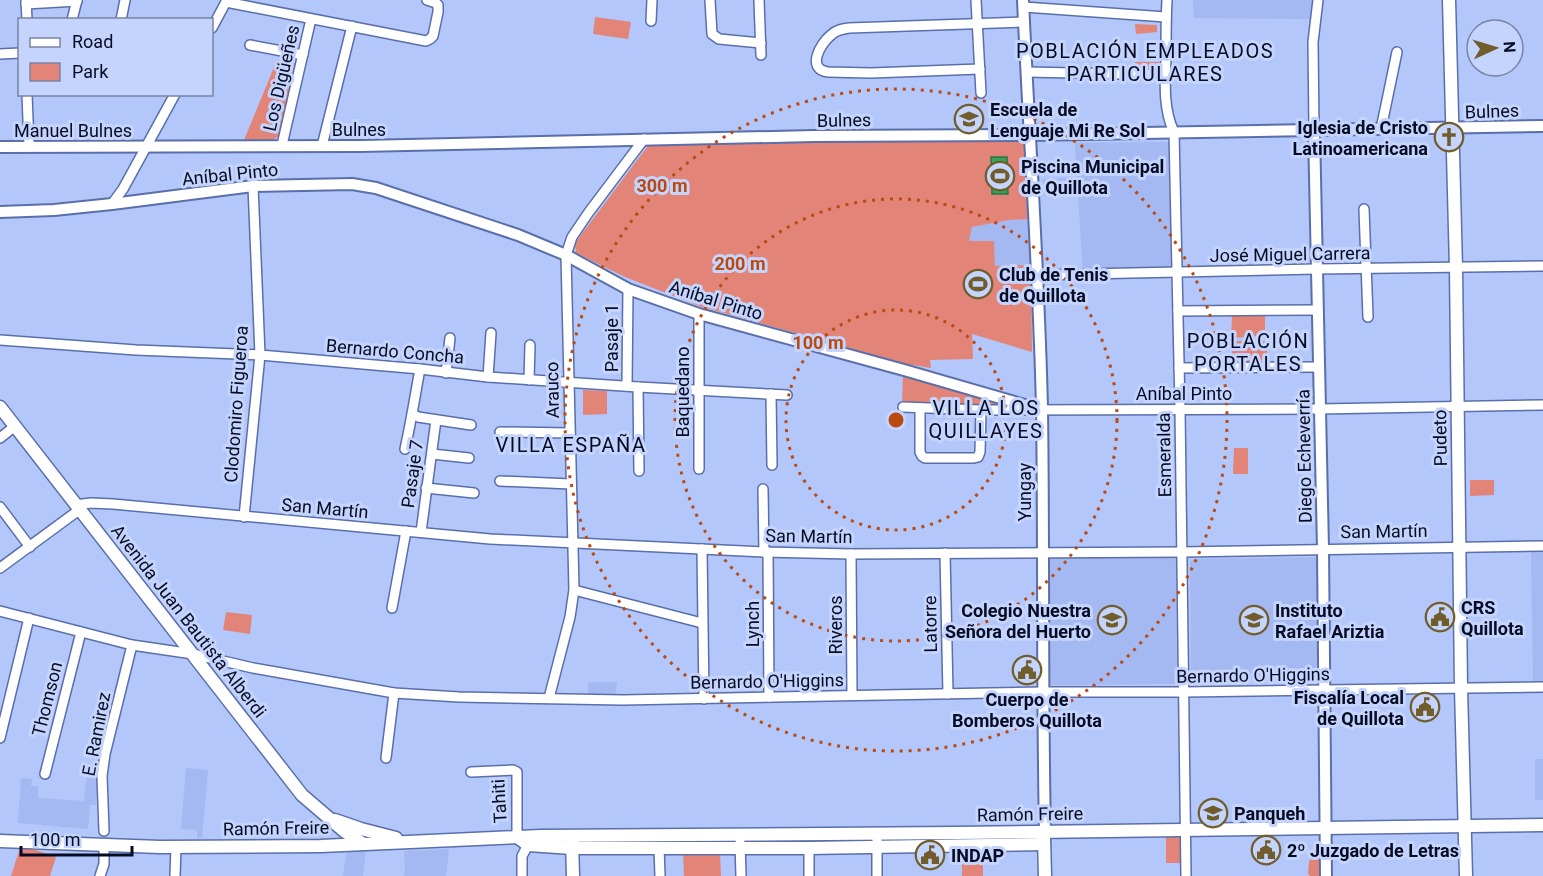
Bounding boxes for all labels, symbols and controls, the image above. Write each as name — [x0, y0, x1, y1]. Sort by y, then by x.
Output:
legend — [18, 18, 213, 96]
north arrow — [1465, 18, 1525, 78]
street label: Los Digüeñes — [259, 23, 303, 133]
text: Road — [72, 31, 113, 52]
district label: POBLACIÓN EMPLEADOS PARTICULARES — [1016, 39, 1274, 86]
text: N — [1500, 41, 1519, 53]
text: Park — [72, 61, 109, 82]
place label: Escuela de Lenguaje Mi Re Sol — [990, 99, 1145, 141]
street label: Bulnes — [1465, 100, 1519, 122]
school or university icon: Escuela de Lenguaje Mi Re Sol — [953, 103, 985, 135]
street label: Bulnes — [817, 109, 871, 131]
place label: Iglesia de Cristo Latinoamericana — [1292, 117, 1428, 159]
street label: Bulnes — [332, 119, 386, 140]
street label: Manuel Bulnes — [14, 120, 132, 141]
church icon: Iglesia de Cristo Latinoamericana — [1433, 121, 1465, 153]
place label: Piscina Municipal de Quillota — [1021, 156, 1164, 198]
street label: Aníbal Pinto — [181, 159, 279, 189]
sports icon: Piscina Municipal de Quillota — [984, 160, 1016, 192]
text: 300 m — [636, 175, 688, 196]
street label: José Miguel Carrera — [1210, 242, 1370, 266]
text: 200 m — [714, 253, 766, 274]
place label: Club de Tenis de Quillota — [999, 264, 1108, 306]
sports icon: Club de Tenis de Quillota — [962, 268, 994, 300]
street label: Aníbal Pinto — [667, 276, 765, 324]
street label: Pasaje 1 — [601, 304, 622, 372]
street label: Clodomiro Figueroa — [220, 325, 252, 483]
district label: POBLACIÓN PORTALES — [1187, 329, 1309, 376]
text: 100 m — [792, 332, 844, 353]
street label: Bernardo Concha — [325, 335, 465, 367]
street label: Baquedano — [672, 347, 693, 437]
street label: Arauco — [541, 361, 563, 419]
street label: Aníbal Pinto — [1136, 383, 1232, 404]
street label: Diego Echeverría — [1292, 389, 1316, 523]
district label: VILLA LOS QUILLAYES — [929, 396, 1043, 443]
street label: Pudeto — [1429, 409, 1451, 467]
centre of rings — [886, 410, 906, 430]
street label: Esmeralda — [1153, 412, 1175, 498]
district label: VILLA ESPAÑA — [496, 433, 646, 457]
street label: Pasaje 7 — [397, 439, 427, 509]
street label: Yungay — [1014, 462, 1035, 521]
street label: San Martín — [281, 494, 369, 522]
street label: Avenida Juan Bautista Alberdi — [107, 520, 271, 722]
street label: San Martín — [1340, 520, 1428, 542]
street label: San Martín — [765, 525, 853, 547]
street label: Riveros — [825, 595, 846, 655]
street label: Latorre — [919, 595, 941, 653]
place label: CRS Quillota — [1461, 597, 1524, 639]
place label: Colegio Nuestra Señora del Huerto — [945, 600, 1091, 642]
place label: Instituto Rafael Ariztia — [1275, 600, 1385, 642]
street label: Lynch — [742, 601, 763, 647]
public building icon: CRS Quillota — [1424, 601, 1456, 633]
school or university icon: Colegio Nuestra Señora del Huerto — [1096, 604, 1128, 636]
school or university icon: Instituto Rafael Ariztia — [1238, 604, 1270, 636]
public building icon: Cuerpo de Bomberos Quillota — [1011, 654, 1043, 686]
street label: Thomson — [28, 659, 66, 739]
street label: Bernardo O'Higgins — [1176, 663, 1330, 687]
street label: Bernardo O'Higgins — [690, 669, 844, 693]
place label: Fiscalía Local de Quillota — [1294, 687, 1404, 729]
place label: Cuerpo de Bomberos Quillota — [952, 689, 1102, 731]
street label: E. Ramirez — [78, 690, 114, 778]
public building icon: Fiscalía Local de Quillota — [1409, 691, 1441, 723]
street label: Tahiti — [487, 778, 511, 824]
school or university icon: Panqueh — [1197, 797, 1229, 829]
street label: Ramón Freire — [977, 803, 1083, 825]
place label: Panqueh — [1234, 803, 1305, 824]
street label: Ramón Freire — [223, 817, 329, 839]
scale bar — [21, 819, 132, 857]
text: 100 m — [30, 829, 81, 850]
public building icon: 2º Juzgado de Letras — [1250, 834, 1282, 866]
public building icon: INDAP — [914, 839, 946, 871]
place label: 2º Juzgado de Letras — [1287, 840, 1459, 861]
place label: INDAP — [951, 845, 1004, 866]

